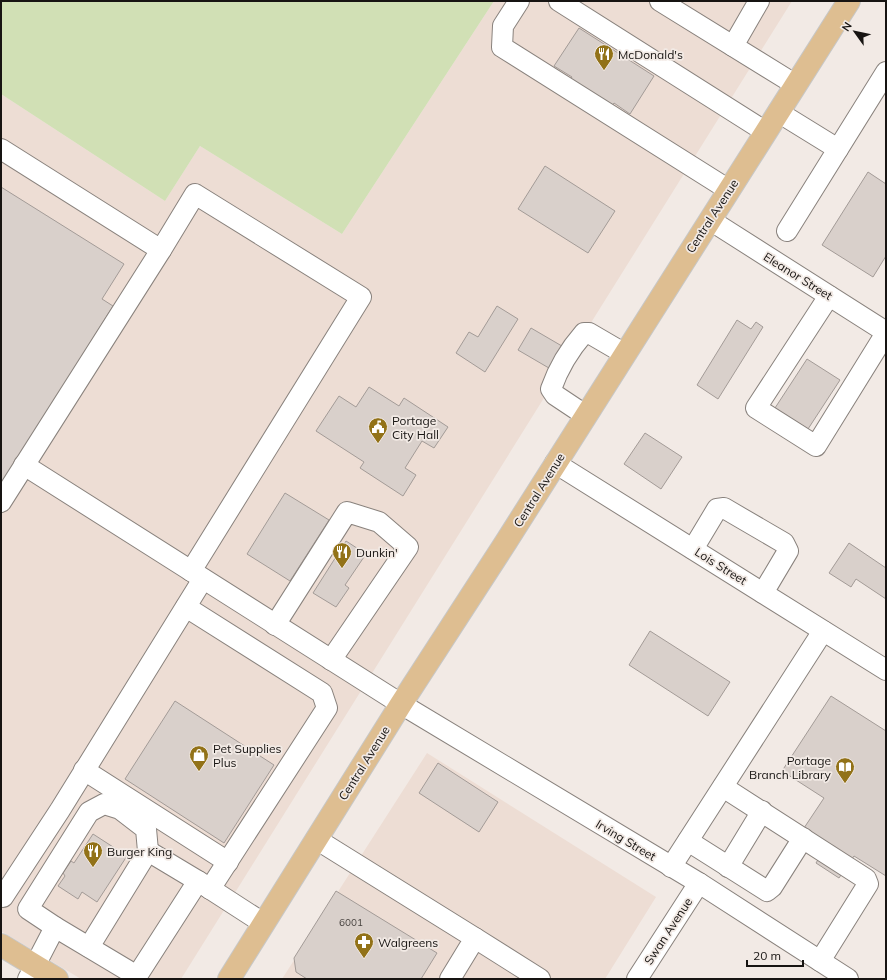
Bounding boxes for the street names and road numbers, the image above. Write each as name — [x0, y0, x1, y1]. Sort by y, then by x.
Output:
street label: Central Avenue — [683, 176, 741, 256]
street label: Eleanor Street — [761, 249, 835, 303]
street label: Central Avenue — [510, 450, 568, 530]
street label: Lois Street — [692, 544, 750, 588]
street label: Central Avenue — [335, 723, 393, 803]
street label: Irving Street — [593, 816, 659, 864]
street label: Swan Avenue — [641, 895, 695, 967]

